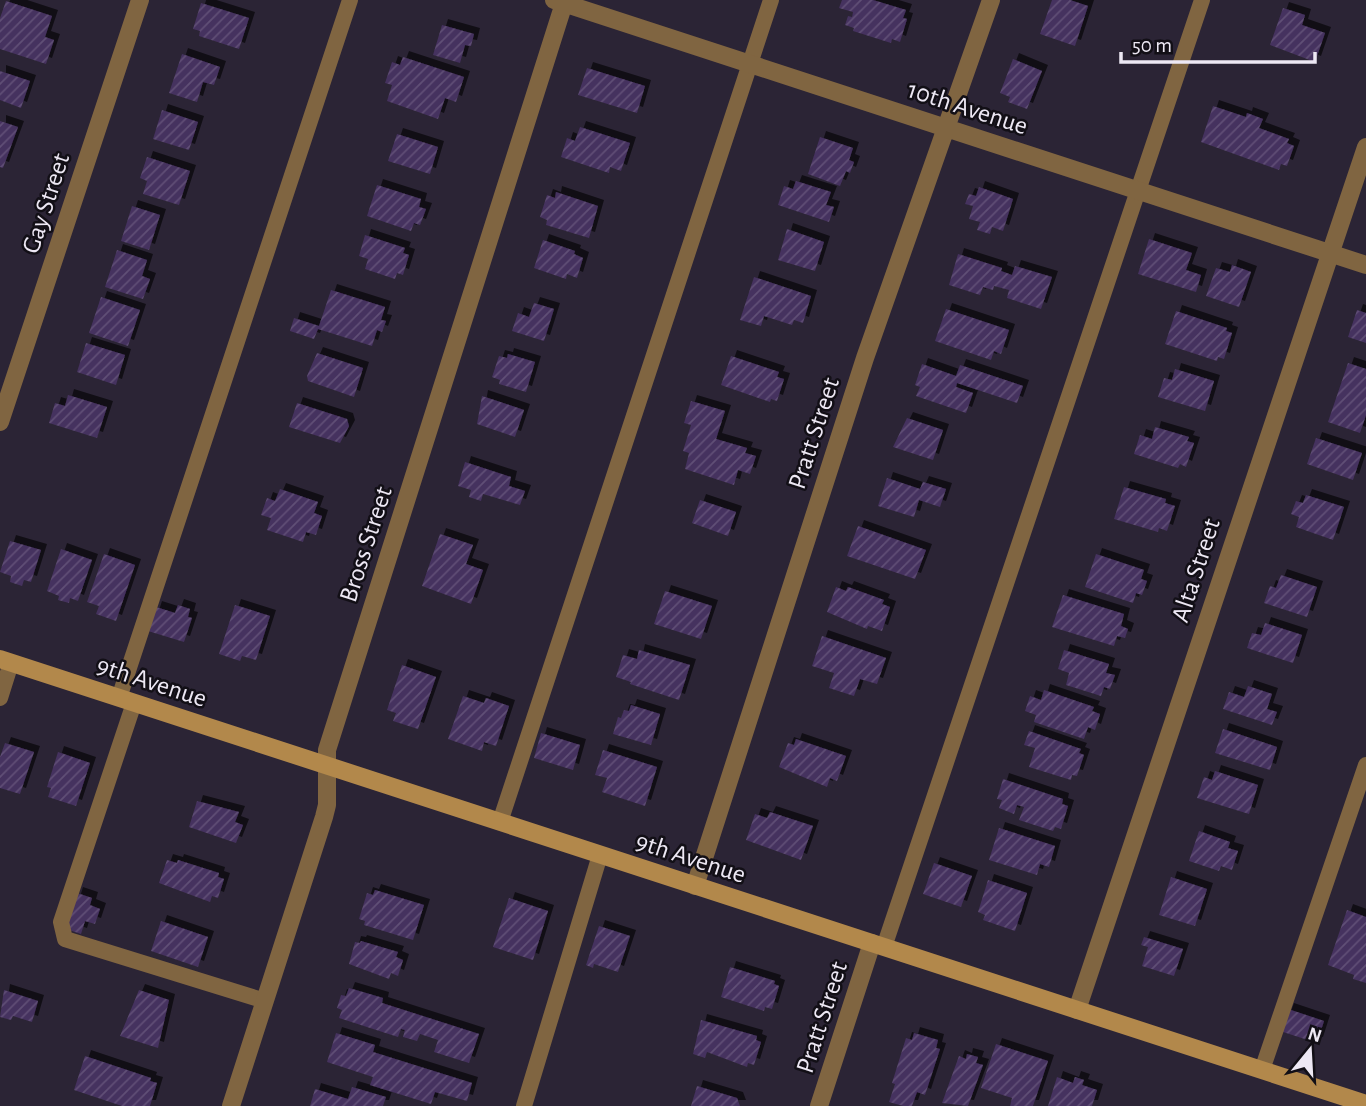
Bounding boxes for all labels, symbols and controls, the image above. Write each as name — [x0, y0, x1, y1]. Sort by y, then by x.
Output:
scale bar — [1121, 21, 1315, 65]
text: 50 m — [1132, 35, 1172, 56]
street label: 10th Avenue — [904, 76, 1031, 140]
street label: Gay Street — [18, 150, 74, 257]
street label: Pratt Street — [784, 374, 844, 492]
street label: Bross Street — [335, 483, 397, 605]
street label: Alta Street — [1167, 515, 1225, 625]
street label: 9th Avenue — [93, 652, 210, 712]
street label: 9th Avenue — [632, 828, 749, 888]
street label: Pratt Street — [792, 958, 852, 1076]
north arrow — [1275, 1015, 1345, 1085]
text: N — [1306, 1024, 1324, 1046]

